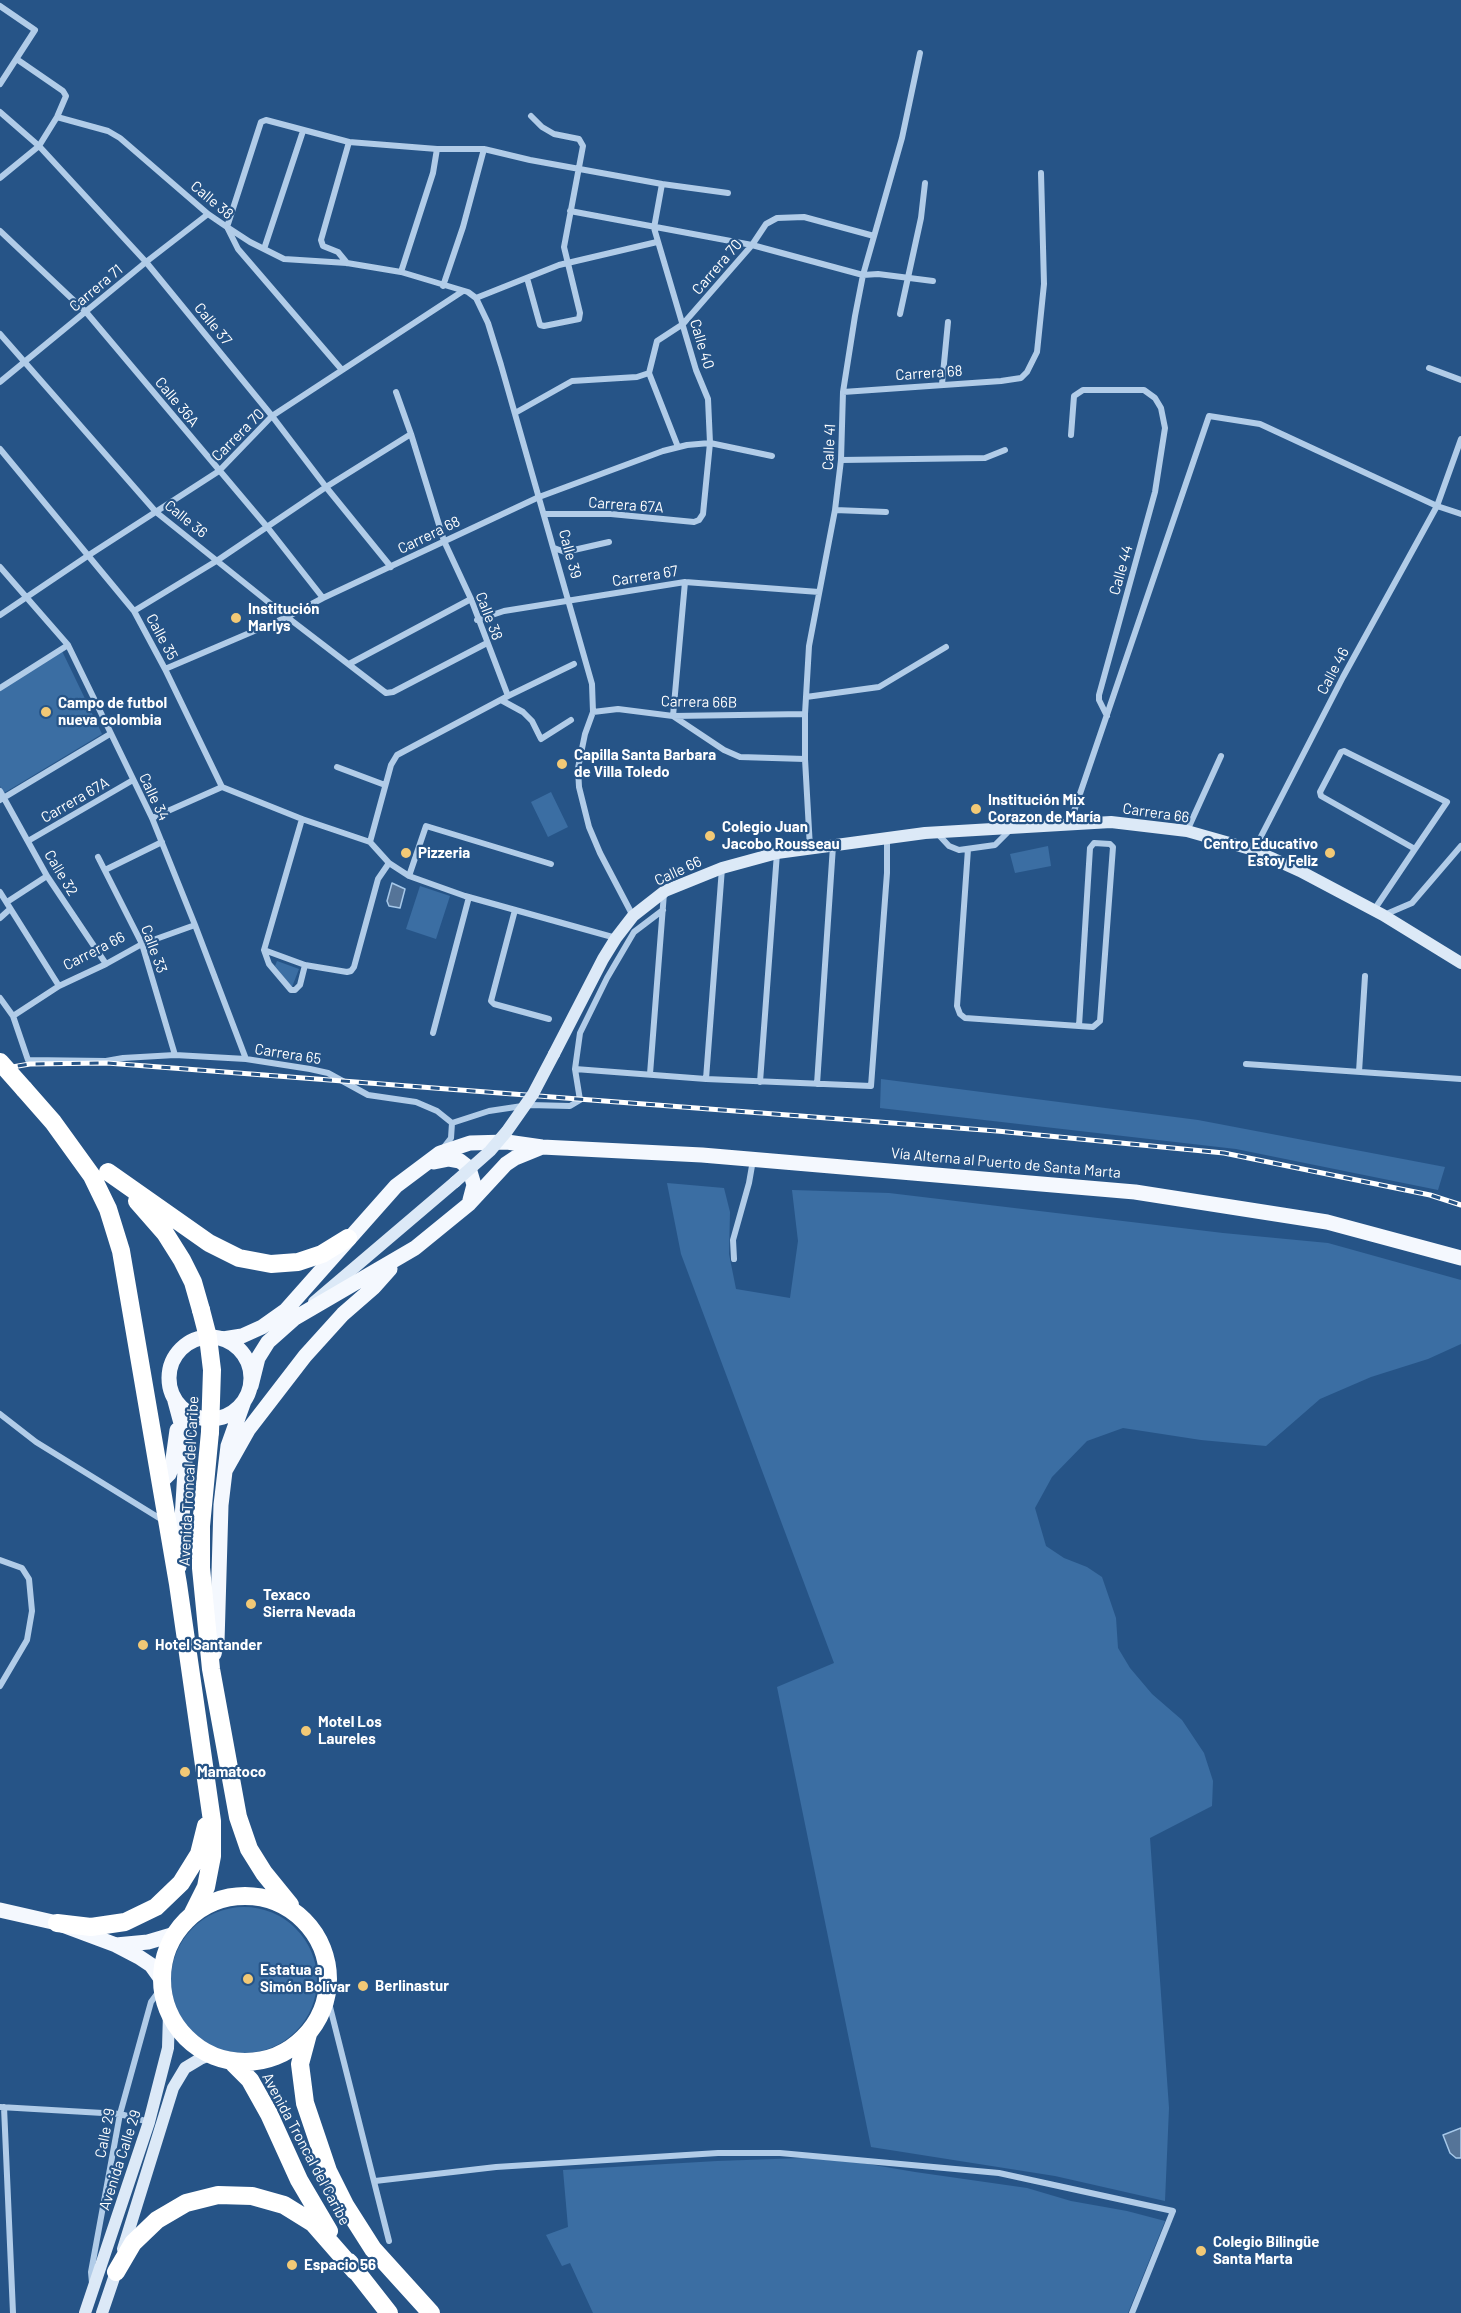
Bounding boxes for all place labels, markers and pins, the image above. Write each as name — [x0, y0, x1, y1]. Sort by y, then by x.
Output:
place label: Institución Marlys — [248, 600, 319, 635]
marker: Institución Marlys — [229, 611, 243, 625]
place label: Campo de futbol nueva colombia — [58, 694, 167, 729]
marker: Campo de futbol nueva colombia — [39, 705, 53, 719]
place label: Capilla Santa Barbara de Villa Toledo — [574, 746, 716, 781]
marker: Capilla Santa Barbara de Villa Toledo — [555, 757, 569, 771]
place label: Institución Mix Corazon de María — [988, 791, 1101, 826]
marker: Institución Mix Corazon de María — [969, 802, 983, 816]
place label: Colegio Juan Jacobo Rousseau — [722, 818, 840, 853]
marker: Colegio Juan Jacobo Rousseau — [703, 829, 717, 843]
place label: Centro Educativo Estoy Feliz — [1203, 835, 1318, 870]
place label: Pizzeria — [418, 844, 470, 862]
marker: Pizzeria — [399, 846, 413, 860]
marker: Centro Educativo Estoy Feliz — [1323, 846, 1337, 860]
place label: Texaco Sierra Nevada — [263, 1586, 356, 1621]
marker: Texaco Sierra Nevada — [244, 1597, 258, 1611]
place label: Hotel Santander — [155, 1636, 262, 1654]
marker: Hotel Santander — [136, 1638, 150, 1652]
place label: Motel Los Laureles — [318, 1713, 382, 1748]
marker: Motel Los Laureles — [299, 1724, 313, 1738]
place label: Mamatoco — [197, 1763, 266, 1781]
marker: Mamatoco — [178, 1765, 192, 1779]
place label: Estatua a Simón Bolívar — [260, 1961, 351, 1996]
marker: Estatua a Simón Bolívar — [241, 1972, 255, 1986]
place label: Berlinastur — [375, 1977, 449, 1995]
marker: Berlinastur — [356, 1979, 370, 1993]
place label: Colegio Bilingüe Santa Marta — [1213, 2233, 1319, 2268]
marker: Colegio Bilingüe Santa Marta — [1194, 2244, 1208, 2258]
place label: Espacio 56 — [304, 2256, 376, 2274]
marker: Espacio 56 — [285, 2258, 299, 2272]

